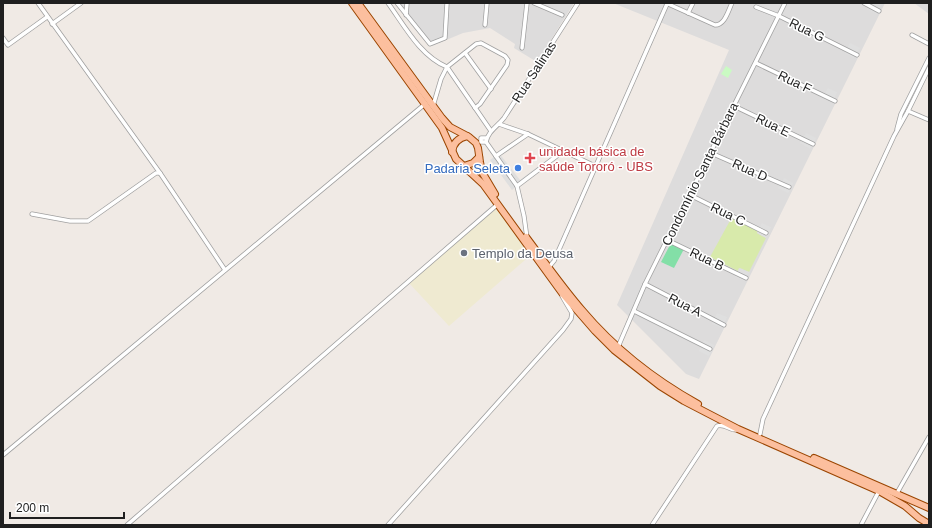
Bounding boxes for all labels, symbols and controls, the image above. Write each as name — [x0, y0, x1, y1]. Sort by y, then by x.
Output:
street label: Rua G — [787, 15, 827, 45]
street label: Rua Salinas — [509, 38, 560, 105]
street label: Rua F — [776, 67, 814, 97]
street label: Condomínio Santa Bárbara — [659, 99, 742, 248]
street label: Rua E — [753, 110, 793, 140]
place label: unidade básica de saúde Tororó - UBS — [539, 144, 653, 174]
marker: unidade básica de saúde Tororó - UBS — [524, 152, 536, 164]
street label: Rua D — [730, 156, 770, 184]
place label: Padaria Seleta — [425, 161, 511, 176]
marker: Padaria Seleta — [513, 163, 523, 173]
street label: Rua C — [708, 199, 748, 229]
street label: Rua B — [687, 244, 727, 274]
place label: Templo da Deusa — [472, 246, 574, 261]
marker: Templo da Deusa — [459, 248, 469, 258]
street label: Rua A — [666, 290, 704, 320]
scale bar — [10, 494, 124, 520]
text: 200 m — [16, 501, 49, 515]

